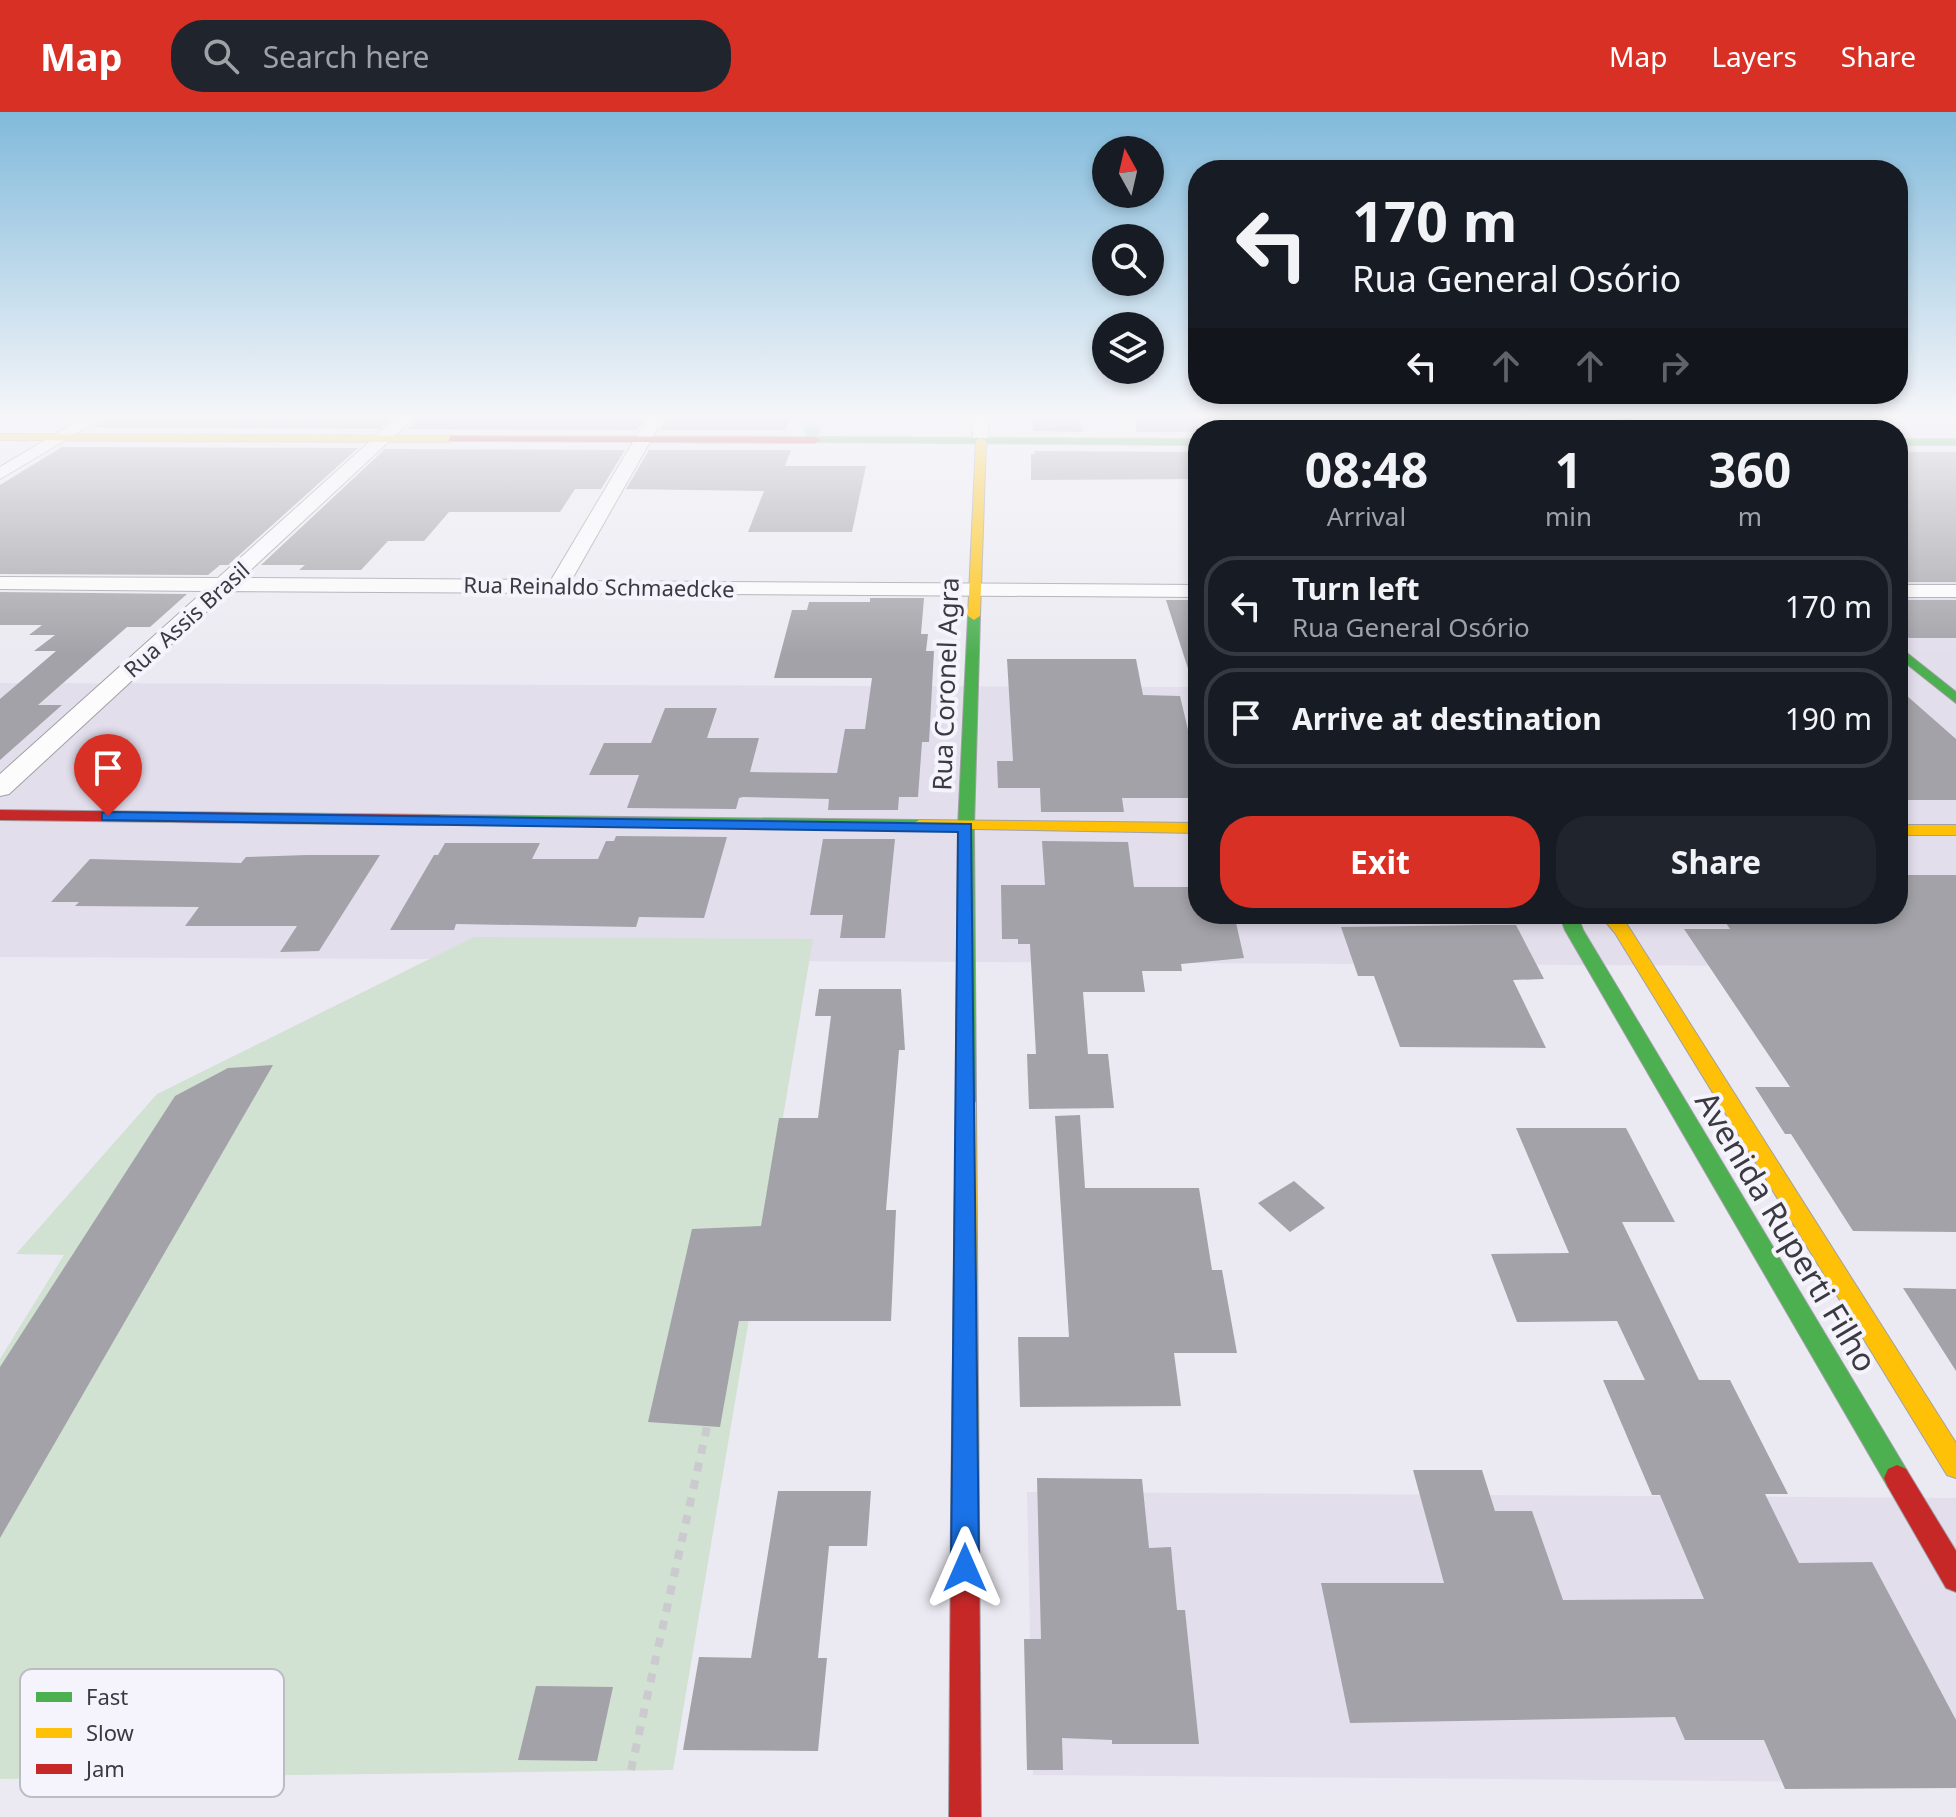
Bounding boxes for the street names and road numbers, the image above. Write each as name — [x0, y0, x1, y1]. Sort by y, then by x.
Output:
street label: Rua Assis Brasil — [117, 554, 255, 684]
street label: Rua Reinaldo Schmaedcke — [463, 569, 735, 603]
street label: Rua Coronel Agra — [923, 577, 967, 791]
street label: Avenida Ruperti Filho — [1686, 1083, 1888, 1379]

